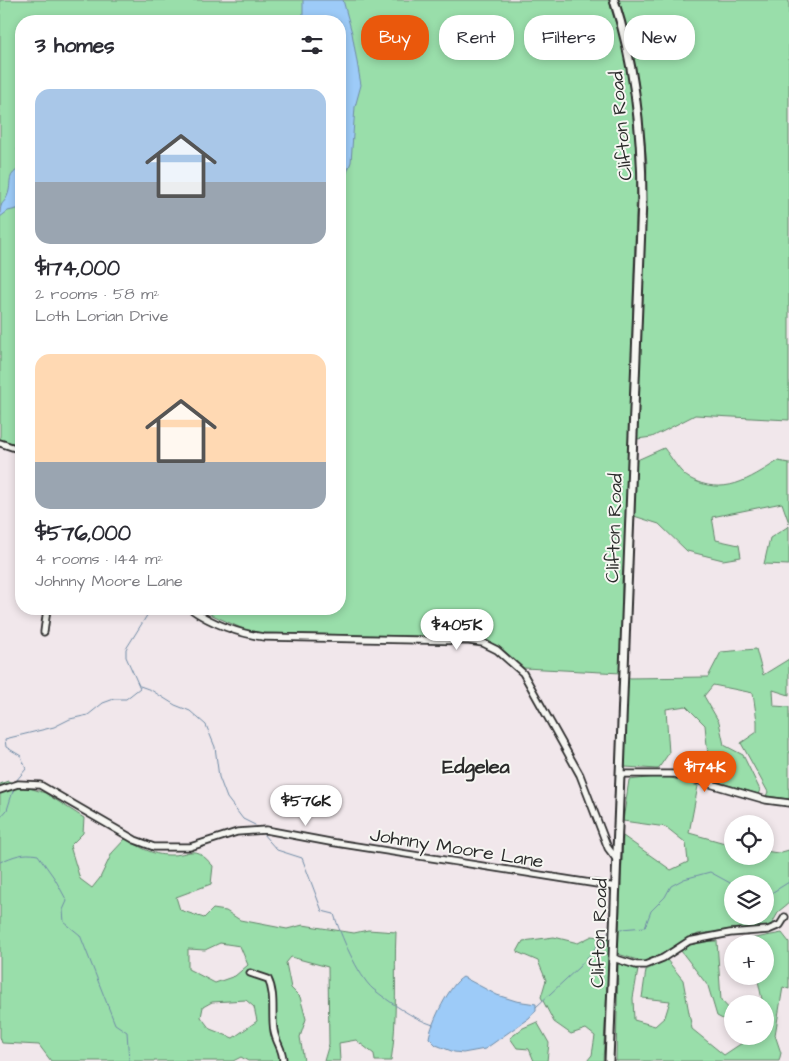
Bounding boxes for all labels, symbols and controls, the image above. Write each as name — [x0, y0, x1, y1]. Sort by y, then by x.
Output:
chip: Buy — [361, 15, 429, 60]
chip: Rent — [439, 15, 514, 60]
chip: Filters — [524, 15, 614, 60]
chip: New — [624, 15, 695, 60]
text: 3 homes — [35, 31, 115, 60]
icon: filters — [298, 31, 326, 59]
street label: Clifton Road — [603, 70, 640, 182]
icon: home — [136, 121, 226, 211]
text: $174,000 — [35, 254, 120, 283]
text: 2 rooms · 58 m² — [35, 283, 160, 305]
text: Loth Lorian Drive — [35, 305, 168, 327]
icon: home — [136, 386, 226, 476]
street label: Clifton Road — [599, 473, 630, 583]
text: $576,000 — [35, 519, 131, 548]
text: 4 rooms · 144 m² — [35, 548, 163, 570]
text: Johnny Moore Lane — [35, 570, 183, 592]
pin: $405K — [422, 608, 492, 651]
text: $405K — [432, 614, 482, 636]
pin: $174K — [670, 750, 740, 793]
district label: Edgelea — [442, 753, 511, 782]
text: $174K — [684, 756, 726, 778]
pin: $576K — [271, 784, 341, 827]
text: $576K — [281, 790, 331, 812]
map controls — [724, 815, 774, 1045]
button: locate — [724, 815, 774, 865]
street label: Johnny Moore Lane — [368, 821, 545, 877]
button: layers — [724, 875, 774, 925]
street label: Clifton Road — [584, 878, 615, 988]
button: + — [724, 935, 774, 985]
button: − — [724, 995, 774, 1045]

